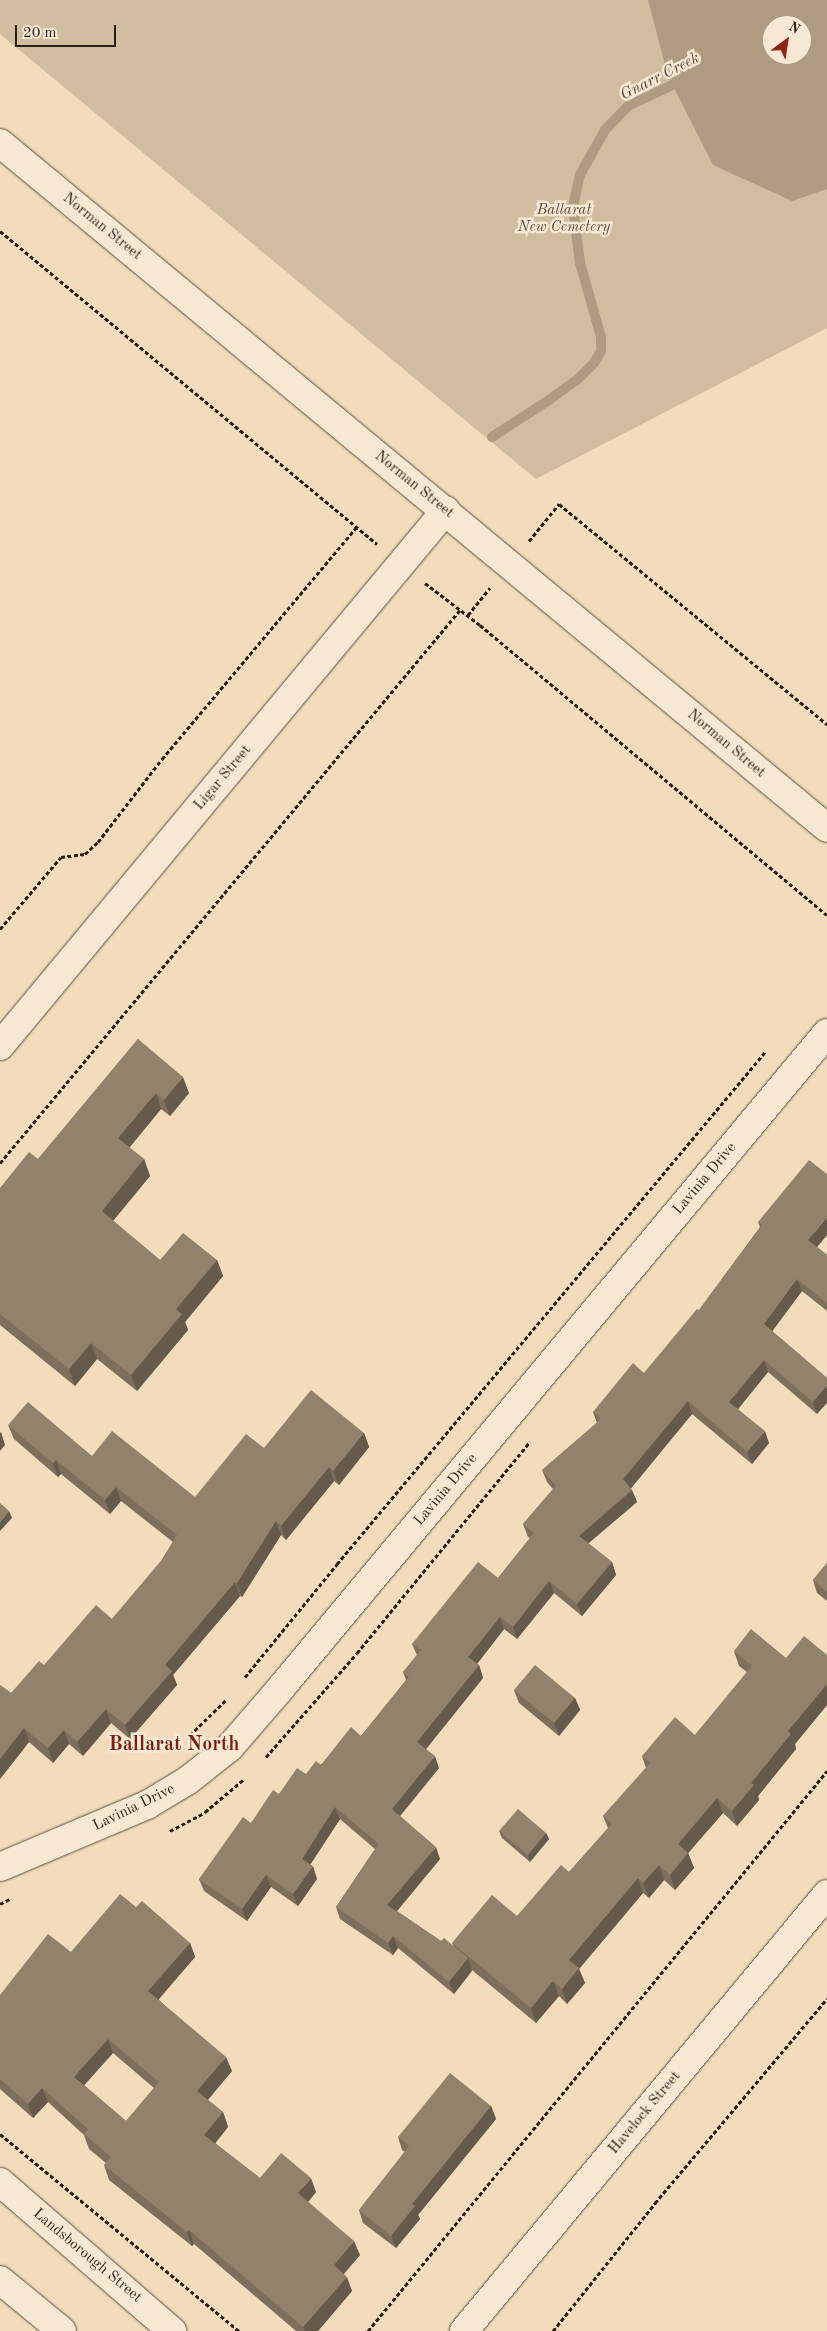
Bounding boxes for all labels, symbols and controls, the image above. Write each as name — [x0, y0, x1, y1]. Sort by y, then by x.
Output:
scale bar — [18, 15, 119, 47]
north arrow — [762, 15, 812, 65]
text: N — [786, 19, 802, 37]
text: 20 m — [23, 26, 57, 41]
water label: Gnarr Creek — [617, 49, 703, 105]
street label: Norman Street — [59, 190, 145, 264]
park label: Ballarat New Cemetery — [518, 201, 610, 236]
street label: Norman Street — [371, 448, 457, 522]
street label: Norman Street — [683, 706, 769, 782]
street label: Ligar Street — [190, 742, 256, 814]
street label: Lavinia Drive — [670, 1139, 740, 1219]
street label: Lavinia Drive — [411, 1450, 481, 1530]
district label: Ballarat North — [108, 1733, 240, 1757]
street label: Lavinia Drive — [90, 1780, 178, 1836]
street label: Havelock Street — [605, 2068, 685, 2158]
street label: Landsborough Street — [29, 2205, 145, 2307]

